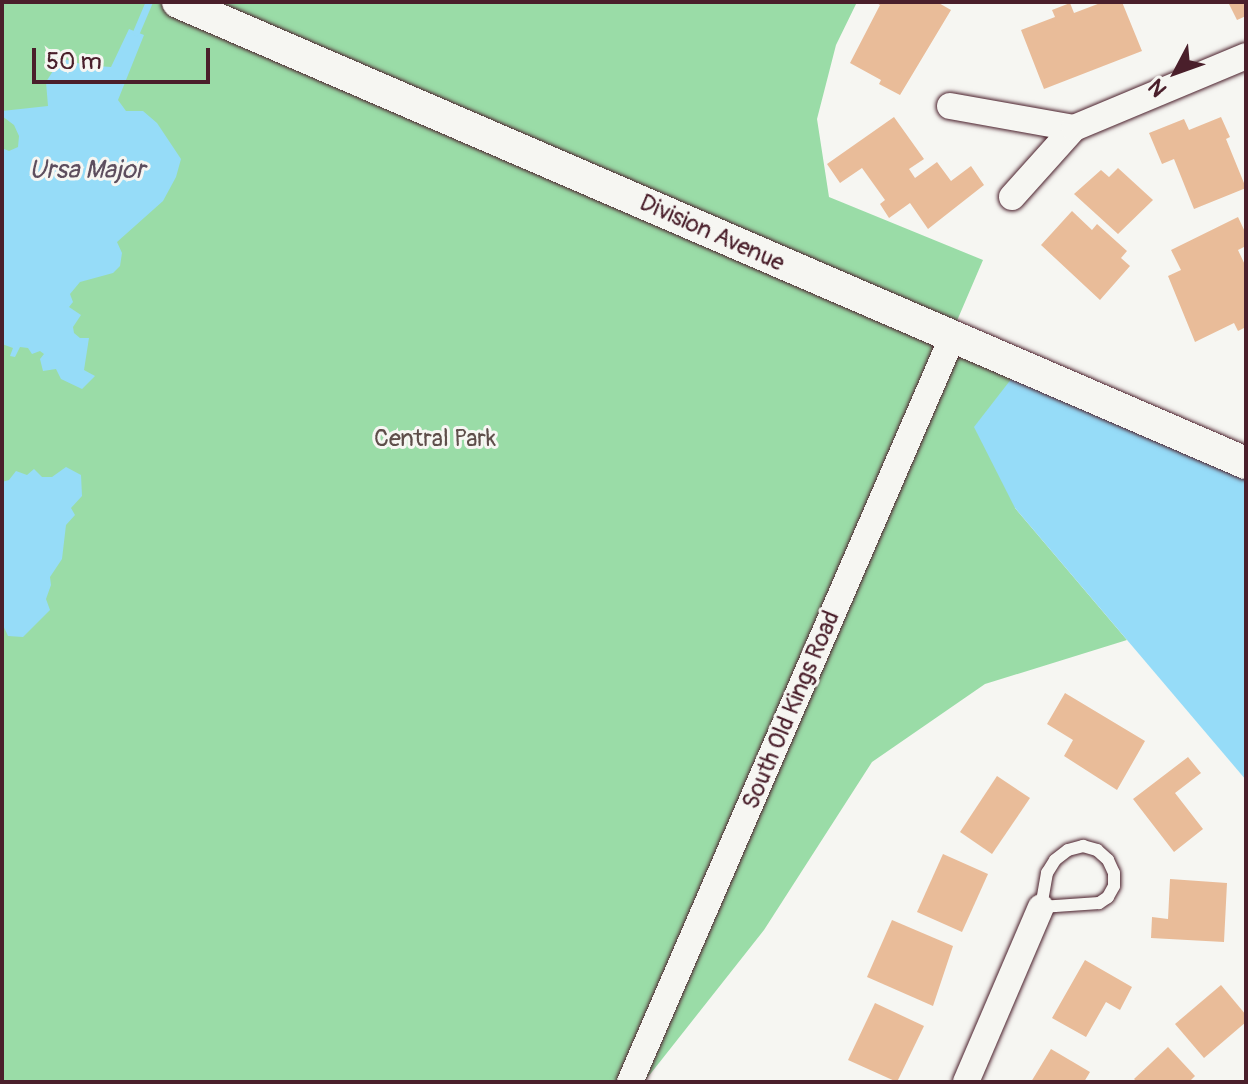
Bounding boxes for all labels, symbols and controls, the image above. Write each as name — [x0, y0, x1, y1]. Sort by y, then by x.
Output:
scale bar — [36, 32, 214, 82]
north arrow — [1136, 32, 1216, 112]
text: 50 m — [46, 47, 102, 76]
text: N — [1142, 73, 1173, 103]
water label: Ursa Major — [29, 155, 145, 187]
street label: Division Avenue — [635, 188, 789, 278]
park label: Central Park — [374, 425, 496, 453]
street label: South Old Kings Road — [736, 606, 846, 814]

